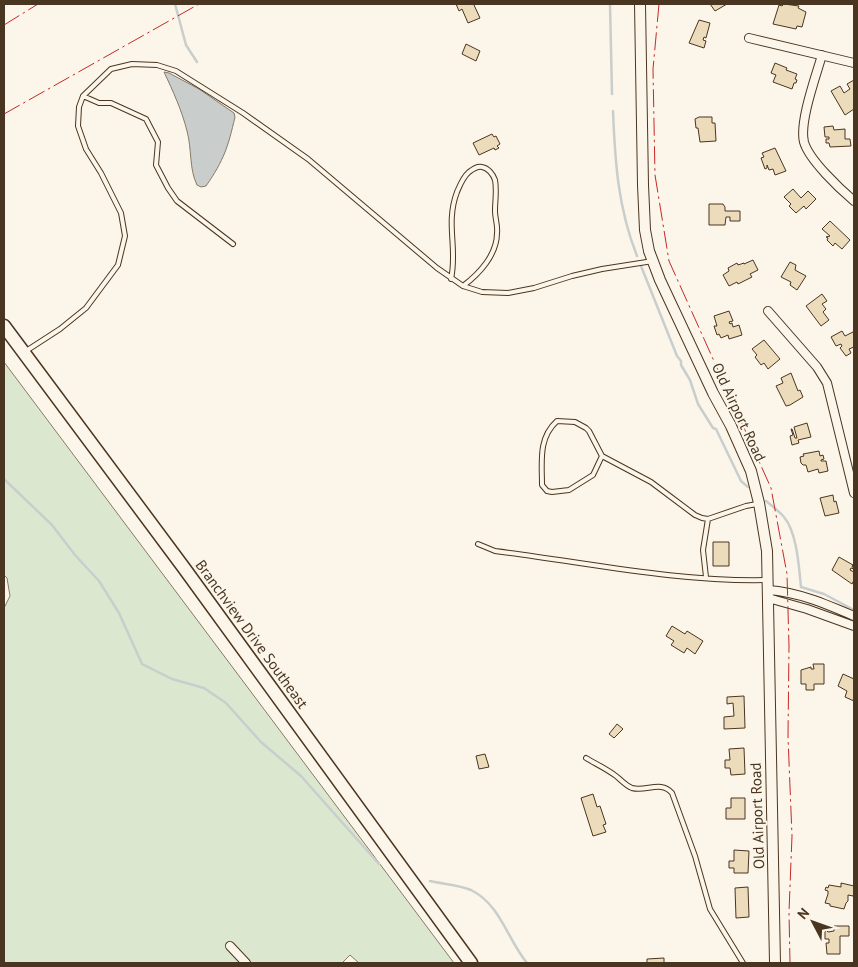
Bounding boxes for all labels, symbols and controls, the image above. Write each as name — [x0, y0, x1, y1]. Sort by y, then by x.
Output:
street label: Old Airport Road — [708, 360, 770, 464]
street label: Branchview Drive Southeast — [192, 556, 312, 712]
street label: Old Airport Road — [746, 762, 768, 870]
north arrow — [788, 897, 838, 947]
text: N — [793, 904, 813, 923]

